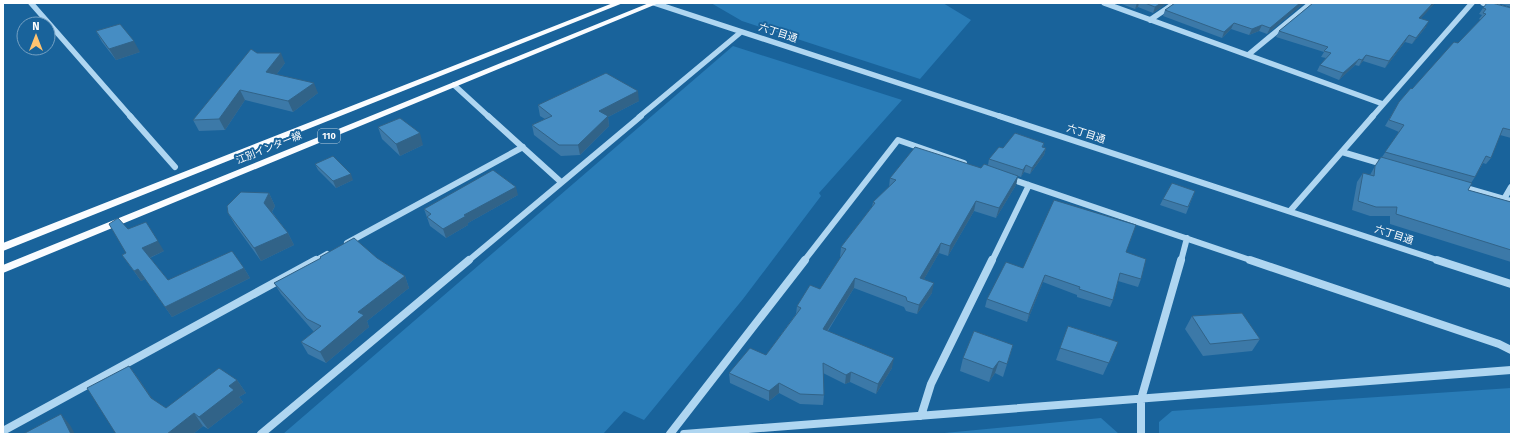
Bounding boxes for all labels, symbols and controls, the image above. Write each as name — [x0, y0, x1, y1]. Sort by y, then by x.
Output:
north arrow — [16, 16, 56, 56]
text: N — [32, 20, 40, 33]
street label: 六丁目通 — [757, 21, 799, 45]
street label: 六丁目通 — [1065, 122, 1107, 146]
street label: 江別インター線 — [234, 129, 304, 167]
road number: 110 — [318, 129, 340, 143]
street label: 六丁目通 — [1373, 223, 1415, 247]

